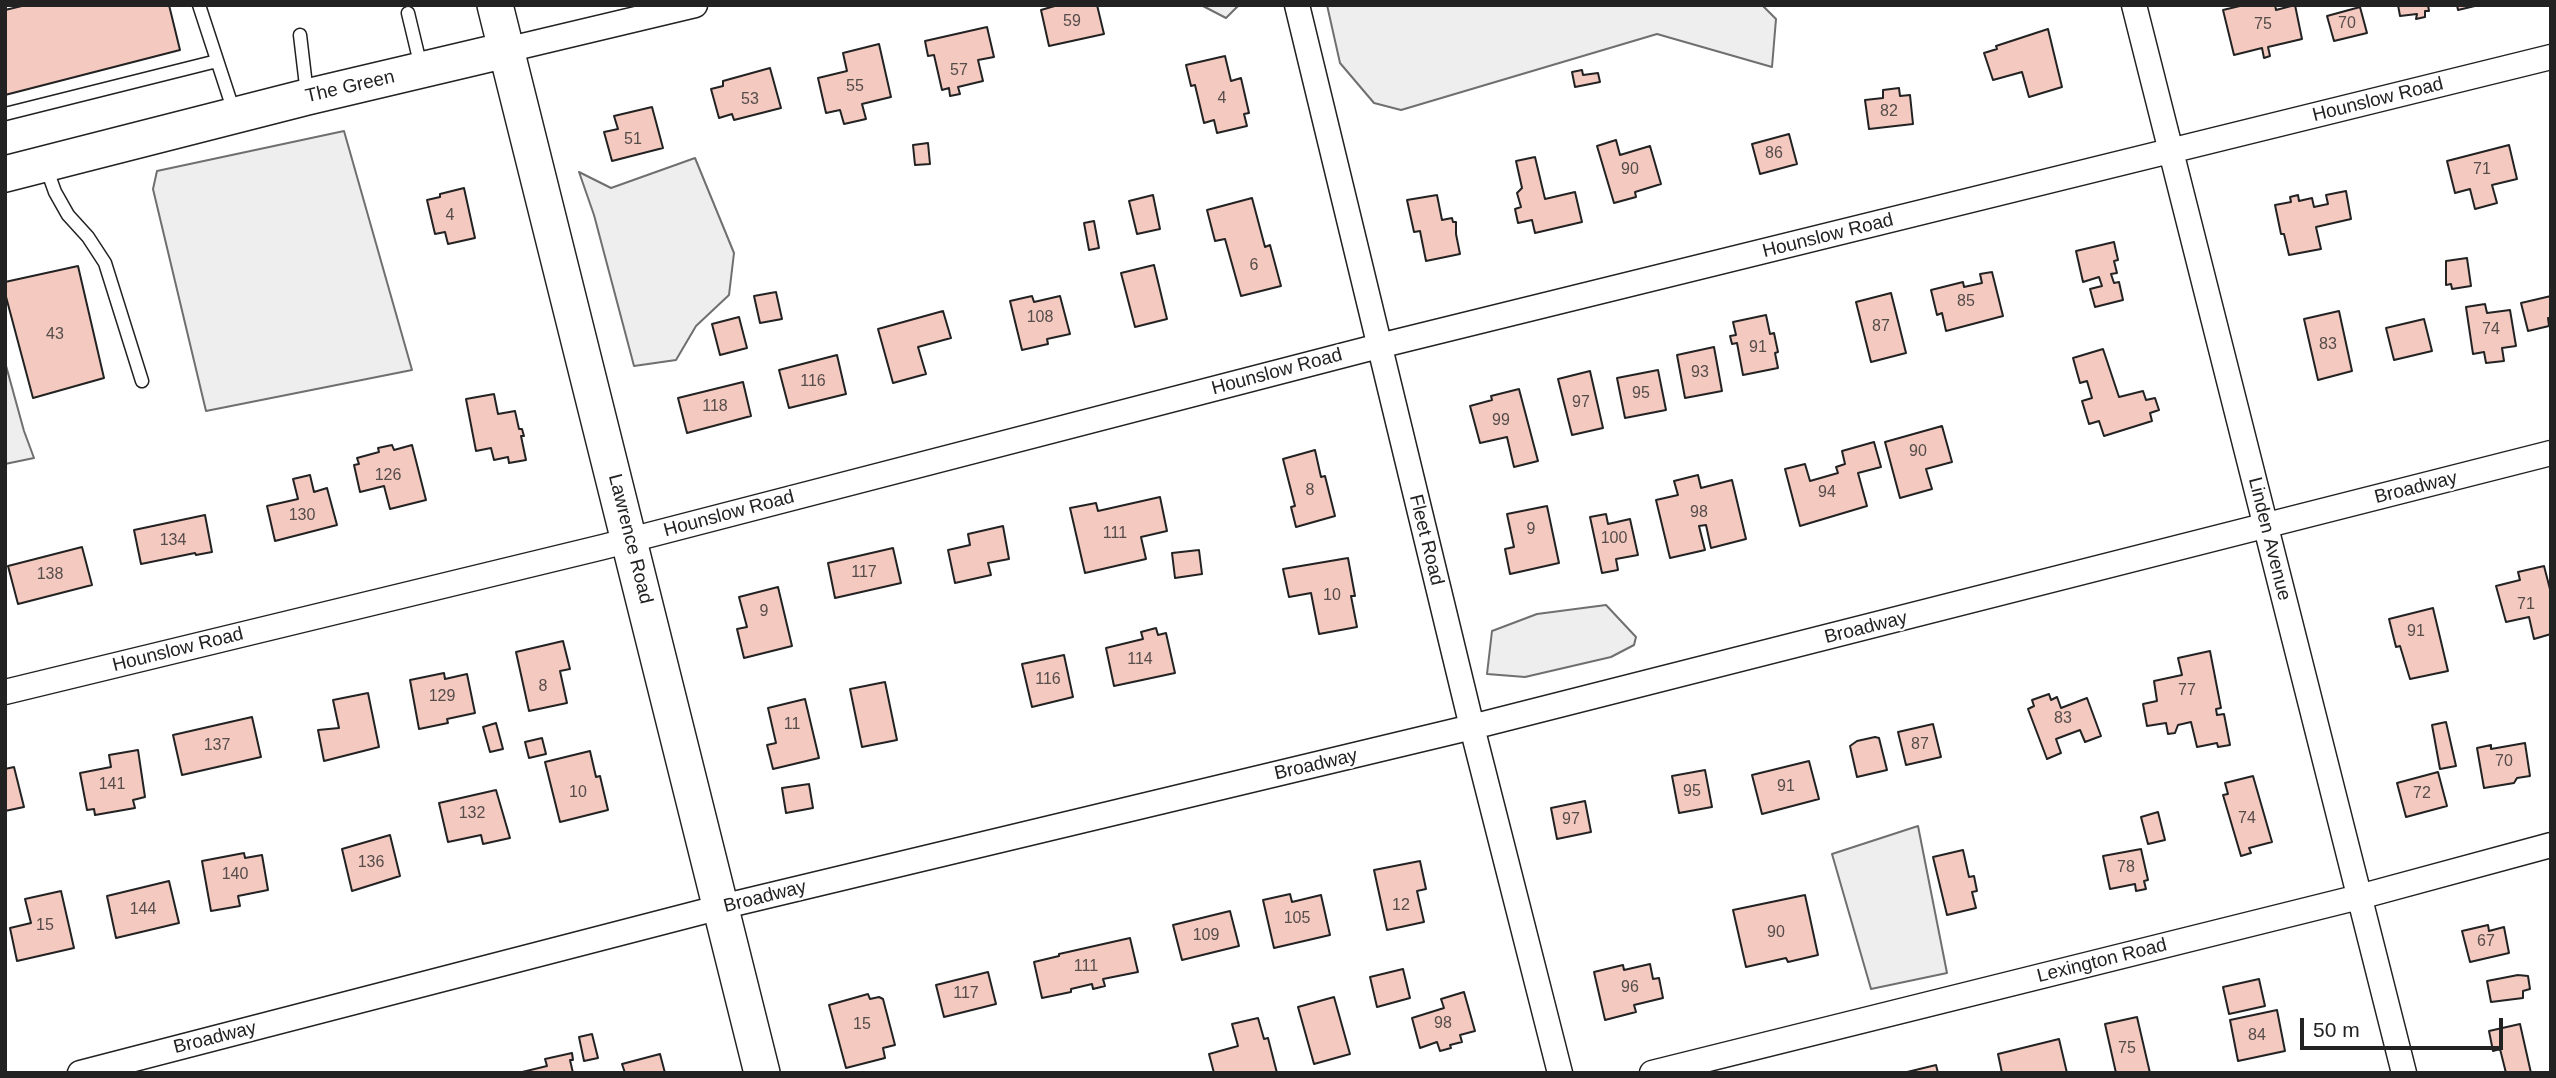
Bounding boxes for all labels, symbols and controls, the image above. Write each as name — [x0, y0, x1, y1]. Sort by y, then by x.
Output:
house number: 59 — [1063, 12, 1081, 32]
house number: 70 — [2338, 14, 2356, 34]
house number: 75 — [2254, 15, 2272, 35]
house number: 57 — [950, 61, 968, 81]
street label: The Green — [303, 66, 397, 108]
street label: Hounslow Road — [2310, 73, 2446, 127]
house number: 55 — [846, 77, 864, 97]
house number: 4 — [1218, 89, 1226, 109]
house number: 53 — [741, 90, 759, 110]
house number: 82 — [1880, 102, 1898, 122]
house number: 51 — [624, 130, 642, 150]
house number: 86 — [1765, 144, 1783, 164]
house number: 90 — [1621, 160, 1639, 180]
house number: 71 — [2473, 160, 2491, 180]
house number: 4 — [446, 206, 454, 226]
street label: Hounslow Road — [1760, 209, 1896, 263]
house number: 6 — [1250, 256, 1258, 276]
house number: 85 — [1957, 292, 1975, 312]
house number: 108 — [1027, 308, 1053, 328]
house number: 87 — [1872, 317, 1890, 337]
house number: 74 — [2482, 320, 2500, 340]
house number: 43 — [46, 325, 64, 345]
house number: 83 — [2319, 335, 2337, 355]
house number: 91 — [1749, 338, 1767, 358]
street label: Hounslow Road — [1209, 344, 1345, 400]
house number: 93 — [1691, 363, 1709, 383]
house number: 116 — [800, 372, 826, 392]
house number: 95 — [1632, 384, 1650, 404]
house number: 97 — [1572, 393, 1590, 413]
house number: 118 — [702, 397, 728, 417]
house number: 99 — [1492, 411, 1510, 431]
house number: 90 — [1909, 442, 1927, 462]
house number: 126 — [375, 466, 401, 486]
street label: Broadway — [2372, 467, 2460, 509]
street label: Lawrence Road — [603, 472, 657, 606]
street label: Linden Avenue — [2243, 475, 2295, 603]
house number: 8 — [1306, 481, 1314, 501]
house number: 94 — [1818, 483, 1836, 503]
street label: Hounslow Road — [661, 486, 797, 542]
street label: Fleet Road — [1404, 492, 1448, 588]
house number: 98 — [1690, 503, 1708, 523]
house number: 130 — [289, 506, 315, 526]
house number: 9 — [1527, 520, 1535, 540]
house number: 111 — [1103, 524, 1127, 544]
house number: 100 — [1601, 529, 1627, 549]
house number: 134 — [160, 531, 186, 551]
house number: 117 — [851, 563, 877, 583]
house number: 138 — [37, 565, 63, 585]
house number: 10 — [1323, 586, 1341, 606]
house number: 71 — [2517, 595, 2535, 615]
house number: 9 — [760, 602, 768, 622]
street label: Broadway — [1822, 607, 1910, 649]
house number: 91 — [2407, 622, 2425, 642]
street label: Hounslow Road — [110, 623, 246, 677]
house number: 114 — [1127, 650, 1153, 670]
house number: 116 — [1035, 670, 1061, 690]
house number: 8 — [539, 677, 547, 697]
house number: 77 — [2178, 681, 2196, 701]
house number: 129 — [429, 687, 455, 707]
house number: 83 — [2054, 709, 2072, 729]
house number: 11 — [784, 715, 800, 735]
house number: 87 — [1911, 735, 1929, 755]
house number: 137 — [204, 736, 230, 756]
street label: Broadway — [1272, 744, 1360, 786]
house number: 70 — [2495, 752, 2513, 772]
house number: 141 — [99, 775, 125, 795]
house number: 91 — [1777, 777, 1795, 797]
house number: 95 — [1683, 782, 1701, 802]
house number: 10 — [569, 783, 587, 803]
house number: 72 — [2413, 784, 2431, 804]
house number: 132 — [459, 804, 485, 824]
house number: 74 — [2238, 809, 2256, 829]
house number: 97 — [1562, 810, 1580, 830]
house number: 136 — [358, 853, 384, 873]
house number: 78 — [2117, 858, 2135, 878]
house number: 140 — [222, 865, 248, 885]
street label: Broadway — [721, 876, 809, 918]
house number: 12 — [1392, 896, 1410, 916]
house number: 144 — [130, 900, 156, 920]
house number: 105 — [1284, 909, 1310, 929]
house number: 15 — [36, 916, 54, 936]
house number: 90 — [1767, 923, 1785, 943]
house number: 109 — [1193, 926, 1219, 946]
house number: 67 — [2477, 932, 2495, 952]
street label: Lexington Road — [2035, 934, 2169, 988]
house number: 111 — [1074, 957, 1098, 977]
house number: 96 — [1621, 978, 1639, 998]
house number: 117 — [953, 984, 979, 1004]
scale bar — [2304, 1004, 2507, 1048]
house number: 98 — [1434, 1014, 1452, 1034]
house number: 15 — [853, 1015, 871, 1035]
street label: Broadway — [171, 1017, 259, 1059]
text: 50 m — [2313, 1018, 2360, 1041]
house number: 84 — [2248, 1026, 2266, 1046]
house number: 75 — [2118, 1039, 2136, 1059]

